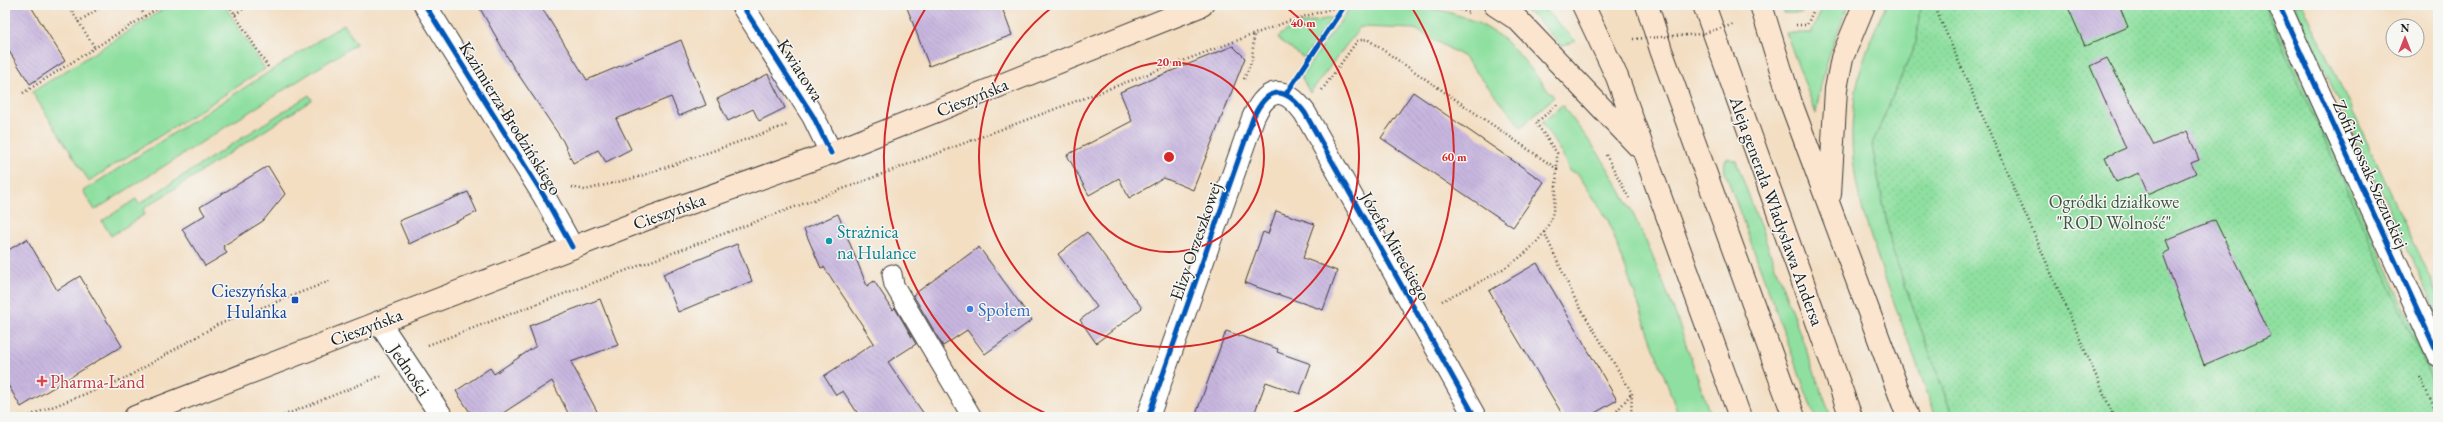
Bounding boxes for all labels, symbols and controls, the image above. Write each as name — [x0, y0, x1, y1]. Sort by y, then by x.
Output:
text: 40 m — [1290, 15, 1316, 31]
north arrow — [2385, 18, 2425, 58]
text: N — [2401, 21, 2410, 35]
street label: Kwiatowa — [772, 35, 830, 106]
street label: Kazimierza Brodzińskiego — [454, 37, 568, 199]
text: 20 m — [1156, 54, 1182, 70]
street label: Cieszyńska — [933, 72, 1012, 122]
street label: Aleja generała Władysława Andersa — [1724, 92, 1830, 330]
street label: Zofii Kossak-Szczuckiej — [2328, 96, 2414, 252]
text: 60 m — [1441, 149, 1467, 165]
centre of rings — [1162, 150, 1176, 164]
street label: Elizy Orzeszkowej — [1164, 179, 1226, 303]
street label: Józefa Mireckiego — [1355, 186, 1437, 305]
street label: Cieszyńska — [630, 187, 709, 235]
park label: Ogródki działkowe "ROD Wolność" — [2049, 190, 2179, 234]
place label: Strażnica na Hulance — [837, 220, 916, 264]
marker: Strażnica na Hulance — [824, 236, 834, 246]
place label: Cieszyńska Hulanka — [211, 279, 288, 323]
marker: Cieszyńska Hulanka — [290, 295, 300, 305]
place label: Społem — [978, 298, 1030, 321]
street label: Cieszyńska — [327, 302, 406, 351]
marker: Społem — [965, 304, 975, 314]
street label: Jedności — [383, 338, 436, 401]
place label: Pharma-Land — [50, 370, 146, 393]
marker: Pharma-Land — [37, 376, 47, 386]

